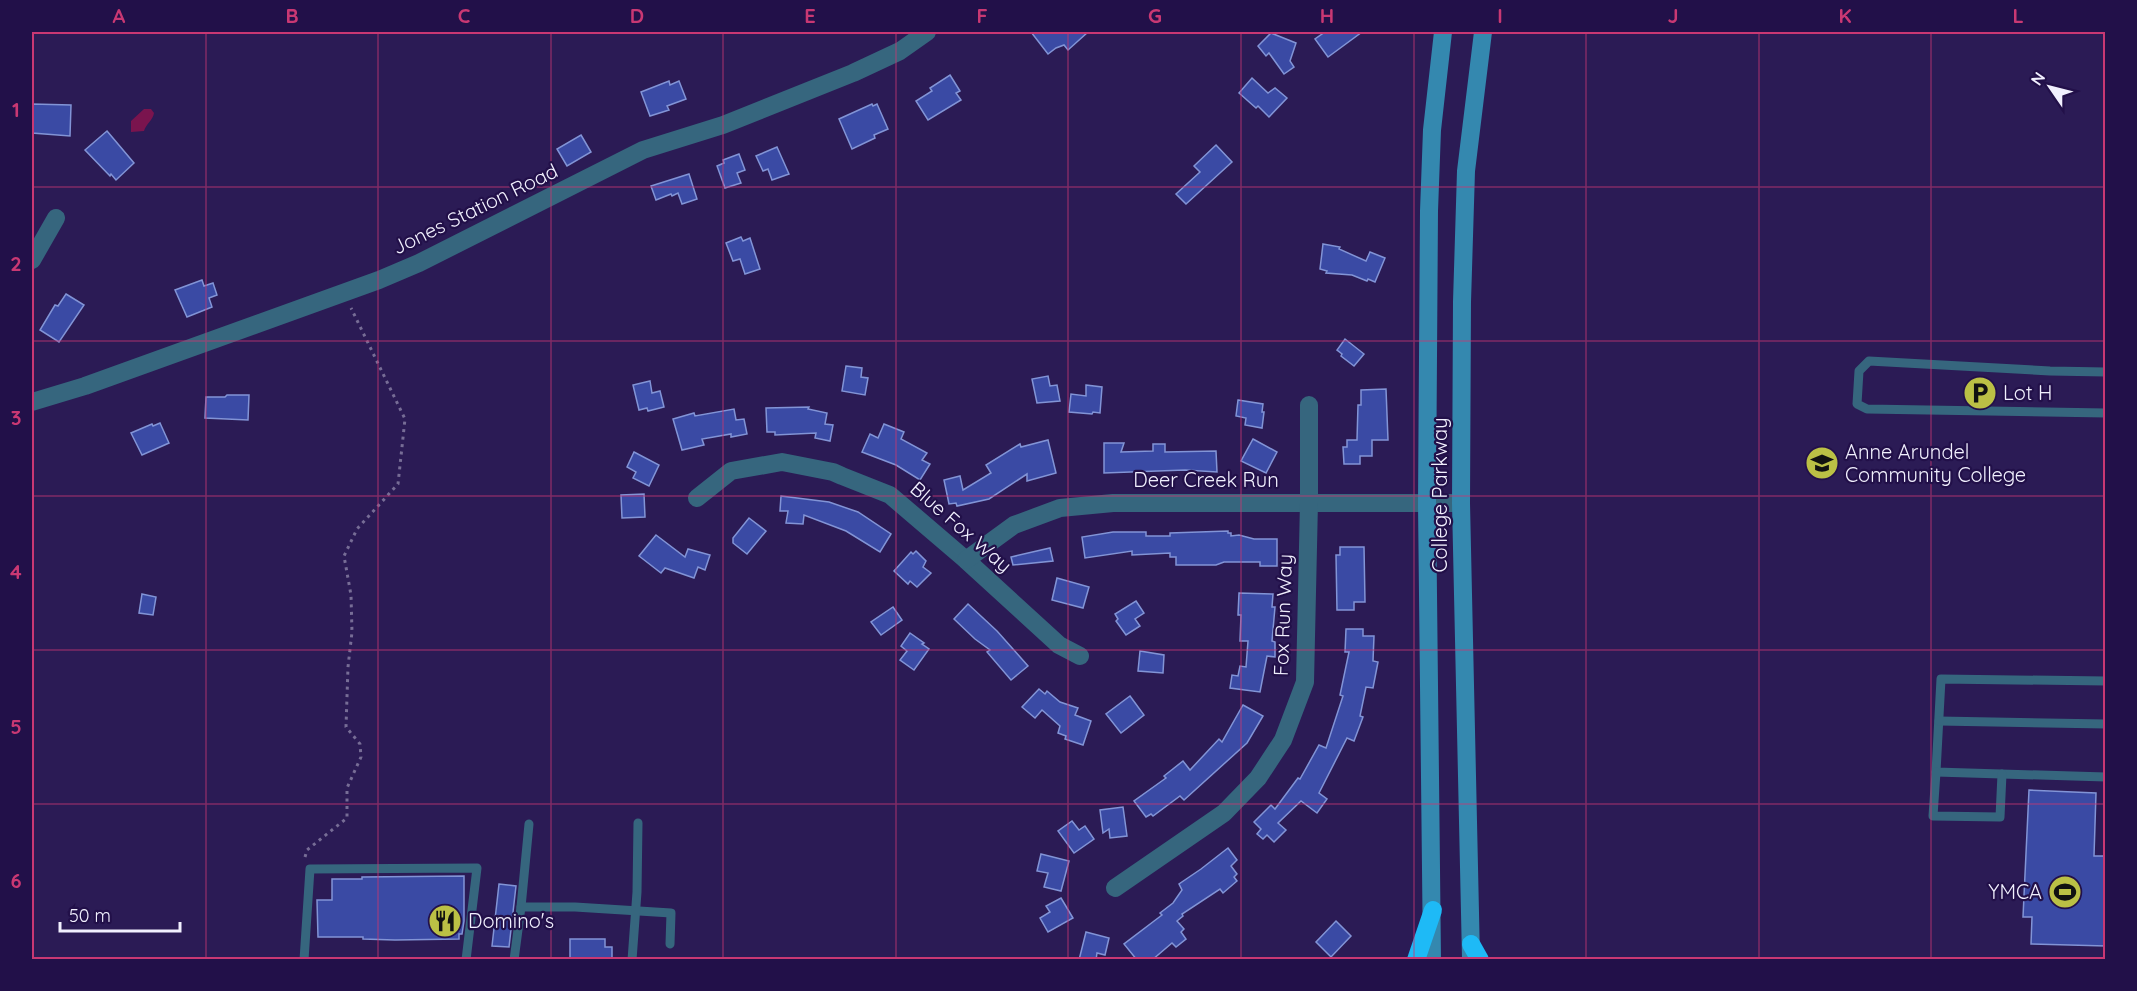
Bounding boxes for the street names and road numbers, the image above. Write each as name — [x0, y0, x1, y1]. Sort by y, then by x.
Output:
street label: Jones Station Road — [388, 158, 562, 259]
street label: College Parkway — [1427, 417, 1452, 573]
street label: Deer Creek Run — [1133, 467, 1279, 492]
street label: Blue Fox Way — [905, 476, 1017, 577]
street label: Fox Run Way — [1268, 553, 1297, 677]

